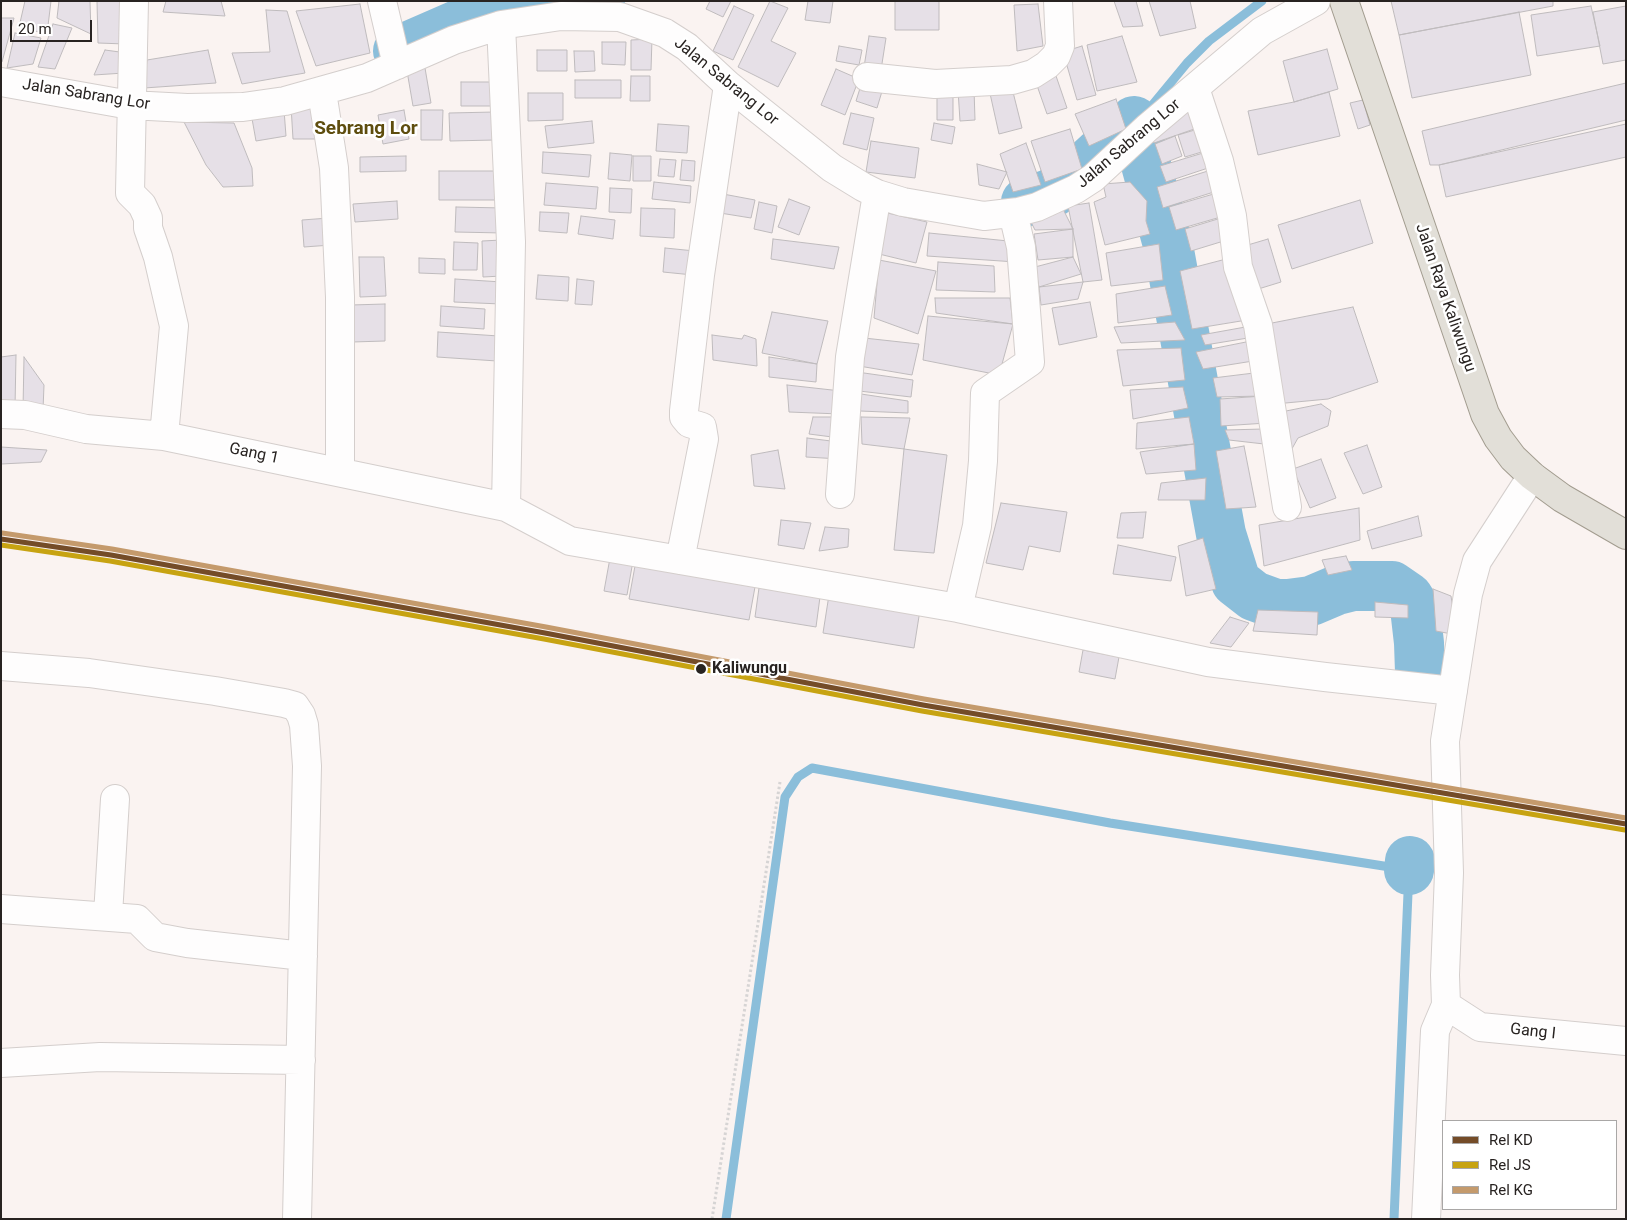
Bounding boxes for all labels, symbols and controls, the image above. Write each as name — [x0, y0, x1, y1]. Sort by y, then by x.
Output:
scale bar — [12, 10, 95, 42]
text: 20 m — [18, 20, 52, 38]
street label: Jalan Sabrang Lor — [670, 34, 782, 130]
street label: Jalan Sabrang Lor — [21, 75, 151, 115]
street label: Jalan Sabrang Lor — [1073, 95, 1185, 193]
district label: Sebrang Lor — [314, 118, 418, 140]
street label: Jalan Raya Kaliwungu — [1411, 221, 1479, 375]
street label: Gang 1 — [227, 439, 281, 469]
place label: Kaliwungu — [712, 659, 787, 679]
marker: Kaliwungu — [694, 662, 708, 676]
street label: Gang I — [1509, 1020, 1557, 1044]
legend — [1442, 1120, 1617, 1210]
text: Rel KD — [1489, 1131, 1533, 1149]
text: Rel JS — [1489, 1156, 1531, 1174]
text: Rel KG — [1489, 1181, 1533, 1199]

